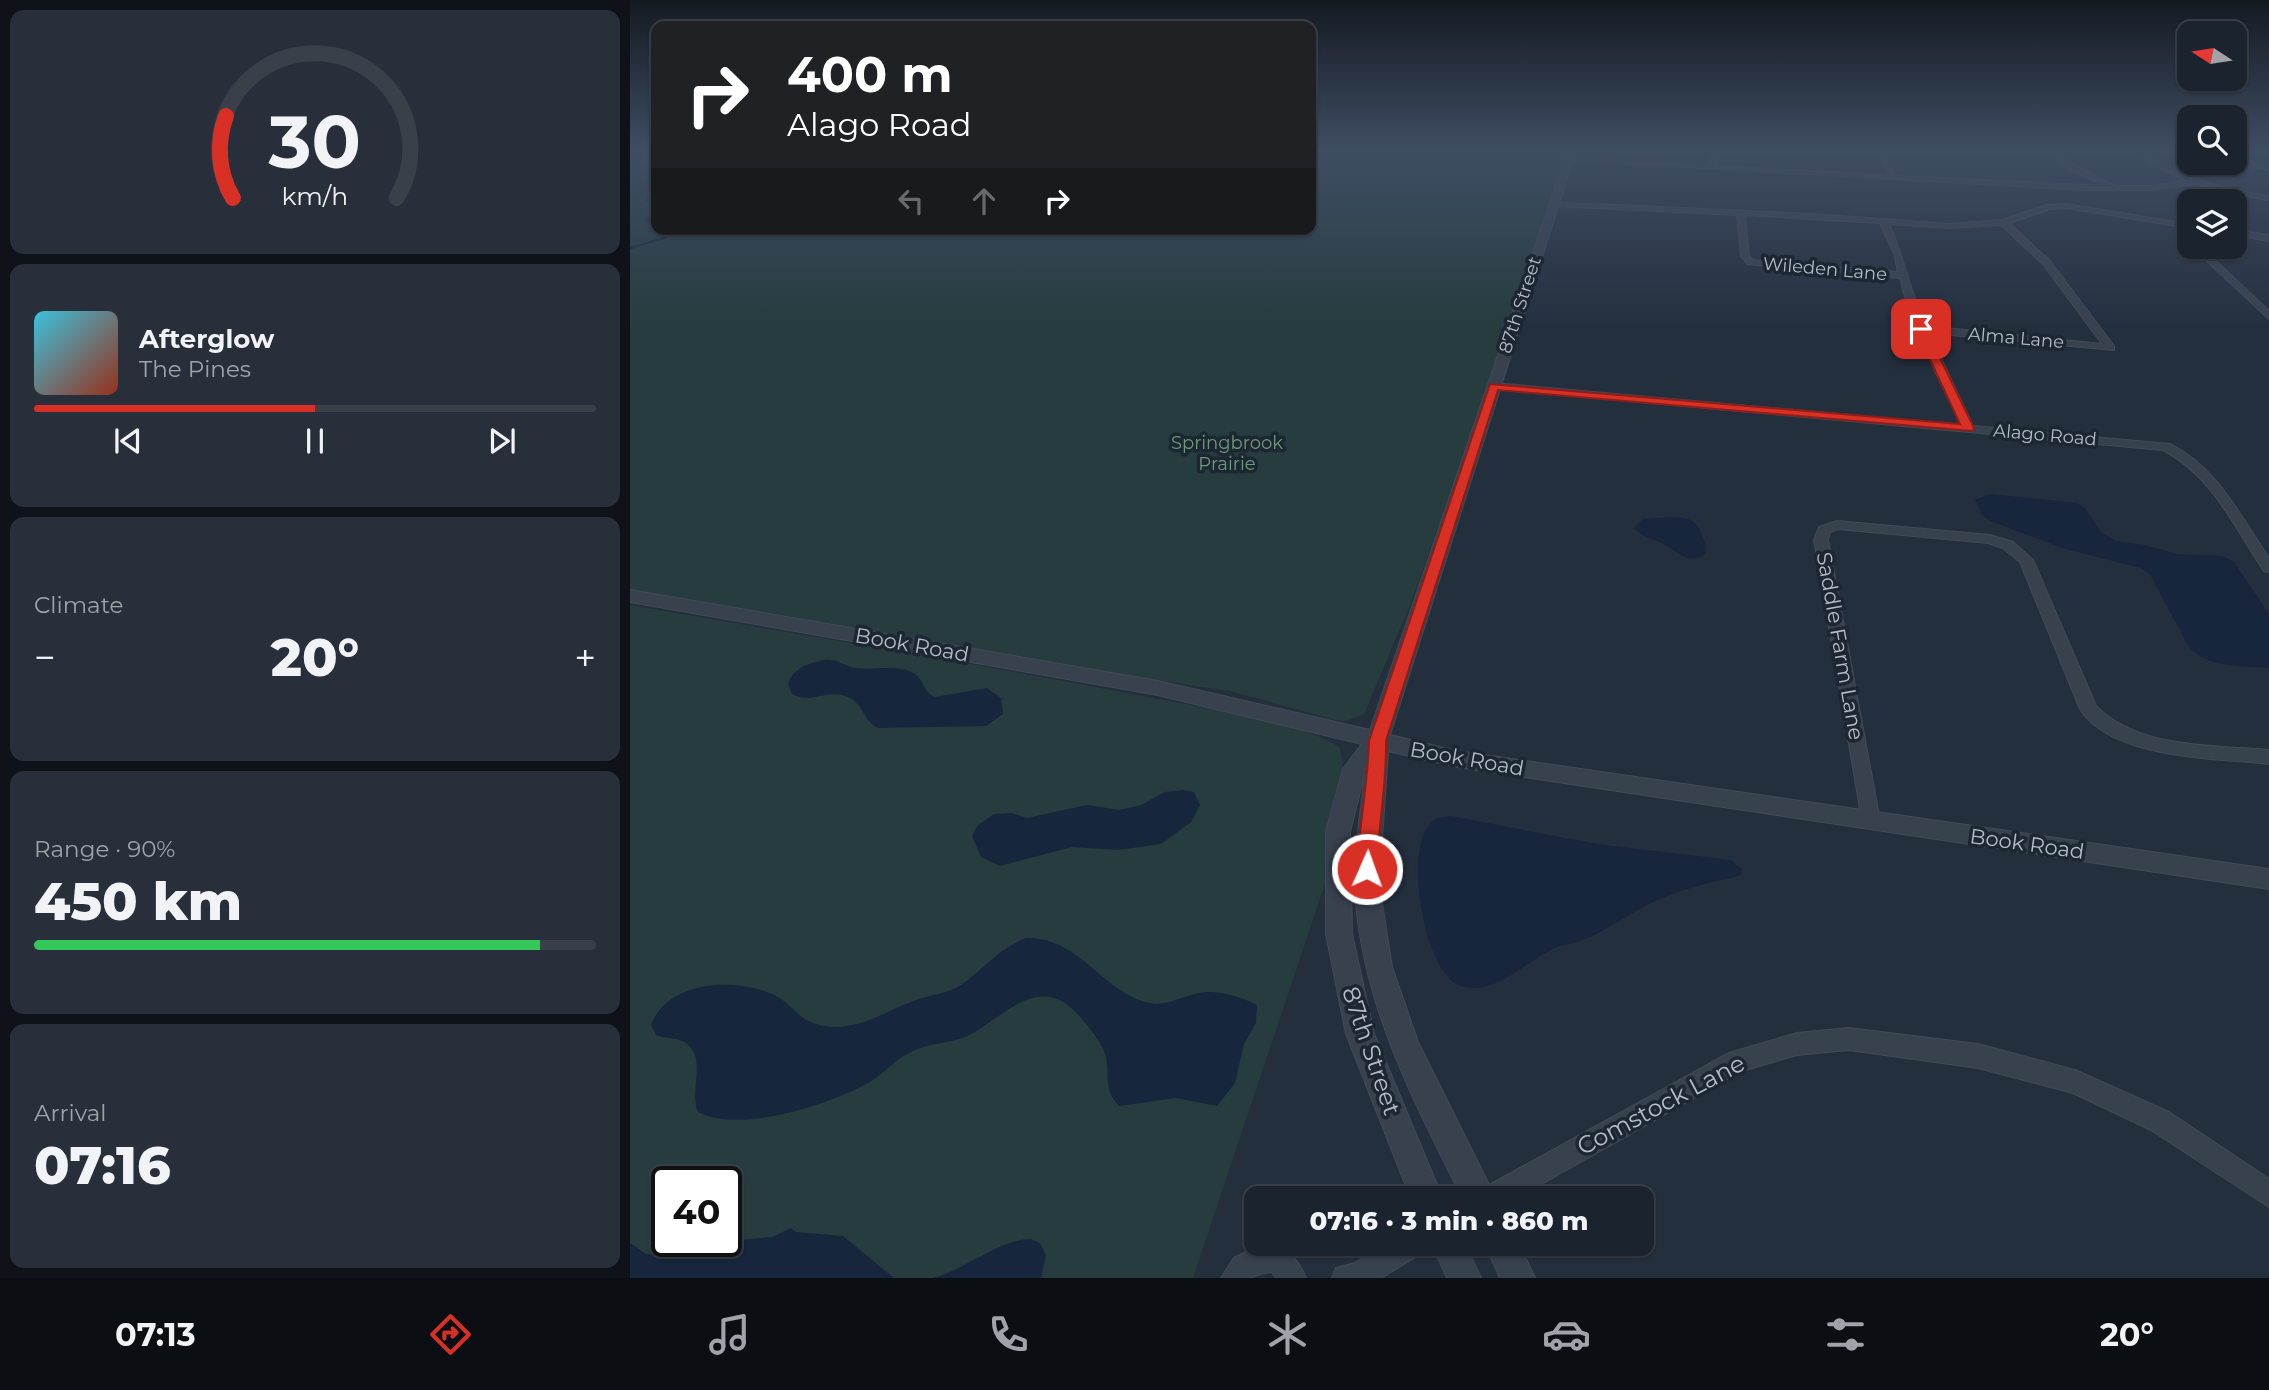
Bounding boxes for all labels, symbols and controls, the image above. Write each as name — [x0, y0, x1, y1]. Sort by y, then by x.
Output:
north arrow — [2177, 21, 2247, 91]
map controls — [2177, 21, 2247, 259]
text: 400 m — [787, 45, 953, 104]
icon: right — [672, 49, 763, 140]
text: 30 — [268, 98, 361, 186]
text: Alago Road — [787, 105, 971, 144]
button: search — [2177, 105, 2247, 175]
text: km/h — [282, 181, 348, 211]
icon: left — [892, 182, 930, 220]
icon: ahead — [965, 182, 1003, 220]
icon: right — [1038, 182, 1076, 220]
button: layers — [2177, 189, 2247, 259]
street label: Wileden Lane — [1762, 253, 1888, 285]
street label: 87th Street — [1494, 254, 1546, 356]
pin — [1891, 299, 1951, 359]
icon: arrive — [1902, 310, 1940, 348]
text: Afterglow — [139, 323, 274, 355]
street label: Alma Lane — [1967, 323, 2065, 353]
text: The Pines — [139, 355, 251, 383]
street label: Alago Road — [1992, 420, 2098, 450]
icon: previous — [109, 422, 147, 460]
icon: pause — [296, 422, 334, 460]
icon: next — [483, 422, 521, 460]
park label: Springbrook Prairie — [1171, 432, 1283, 475]
street label: Saddle Farm Lane — [1812, 550, 1869, 742]
text: Climate — [34, 591, 123, 619]
street label: Book Road — [853, 622, 971, 667]
text: 20° — [271, 626, 359, 689]
text: − — [34, 634, 56, 681]
text: + — [574, 634, 596, 681]
street label: Book Road — [1408, 736, 1526, 781]
street label: Book Road — [1968, 823, 2086, 864]
position arrow — [1330, 832, 1404, 906]
text: Range · 90% — [34, 835, 175, 863]
text: 450 km — [34, 870, 242, 933]
street label: 87th Street — [1336, 983, 1407, 1119]
street label: Comstock Lane — [1572, 1048, 1750, 1161]
text: Arrival — [34, 1099, 107, 1127]
text: 07:16 — [34, 1134, 171, 1197]
speed limit sign: 40 — [651, 1166, 742, 1257]
text: 07:16 · 3 min · 860 m — [1310, 1205, 1588, 1237]
icon: directions — [426, 1310, 475, 1359]
icon: music — [705, 1310, 754, 1359]
icon: phone — [984, 1310, 1033, 1359]
icon: climate — [1263, 1310, 1312, 1359]
icon: car — [1542, 1310, 1591, 1359]
icon: filters — [1821, 1310, 1870, 1359]
text: 07:13 — [115, 1315, 196, 1354]
text: 20° — [2100, 1315, 2154, 1354]

